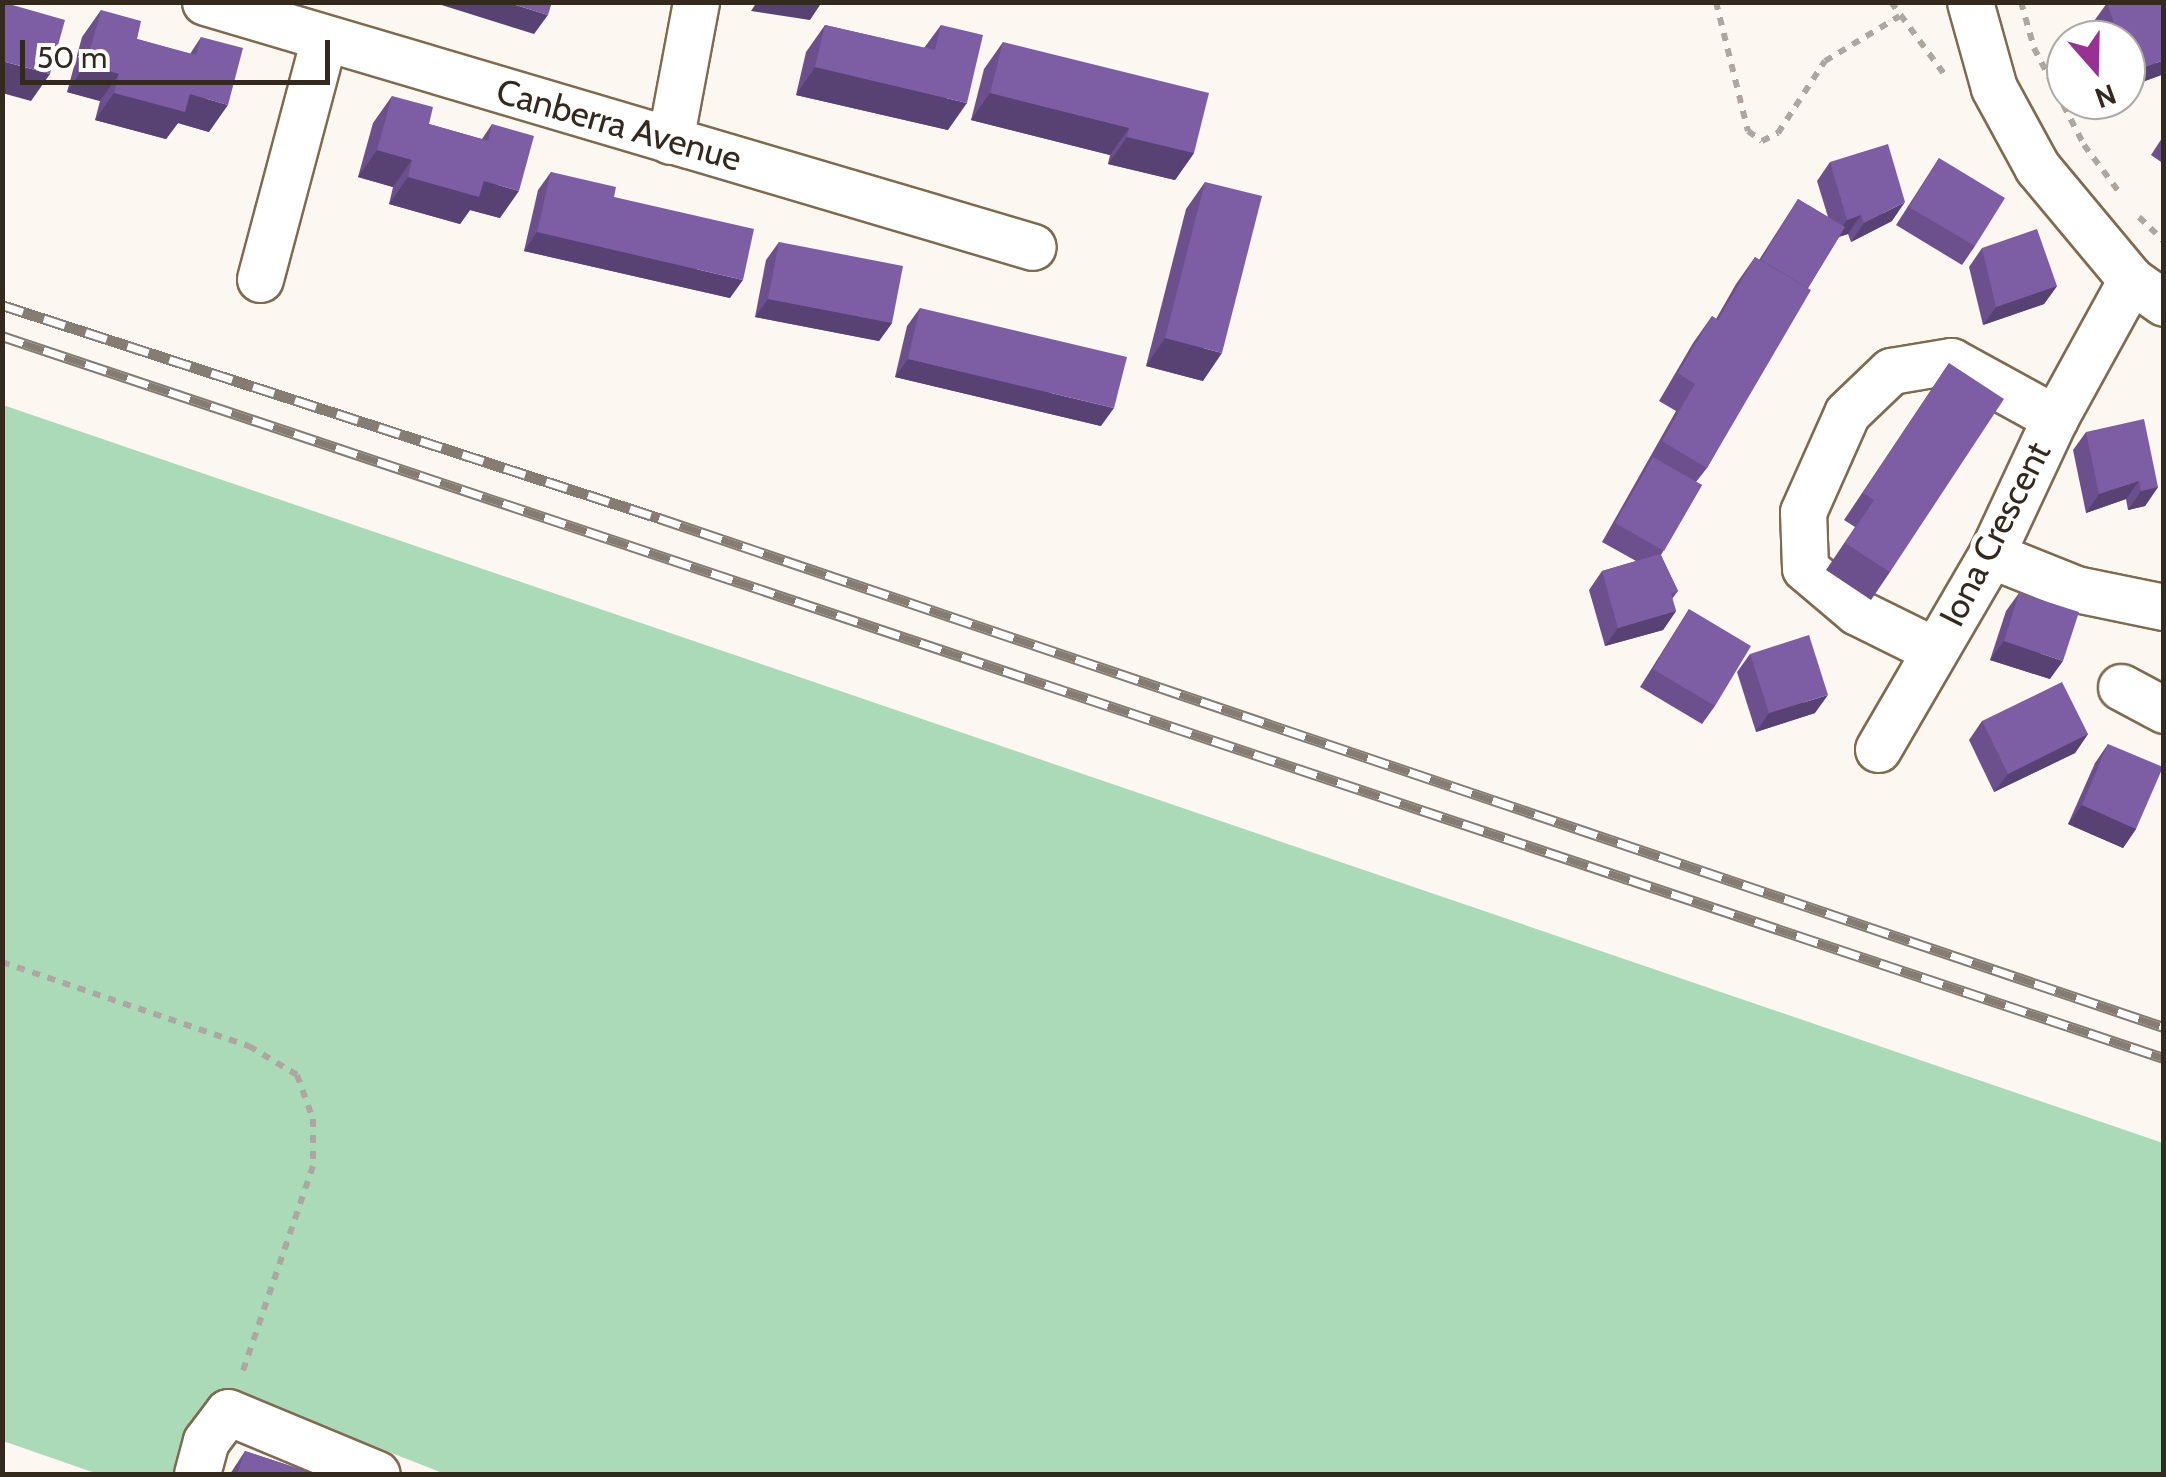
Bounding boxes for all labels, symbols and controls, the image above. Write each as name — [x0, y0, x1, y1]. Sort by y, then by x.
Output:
scale bar — [25, 20, 335, 82]
north arrow — [2046, 20, 2146, 120]
text: 50 m — [37, 39, 107, 76]
street label: Canberra Avenue — [492, 70, 746, 180]
text: N — [2090, 77, 2121, 116]
street label: Iona Crescent — [1931, 435, 2059, 633]

